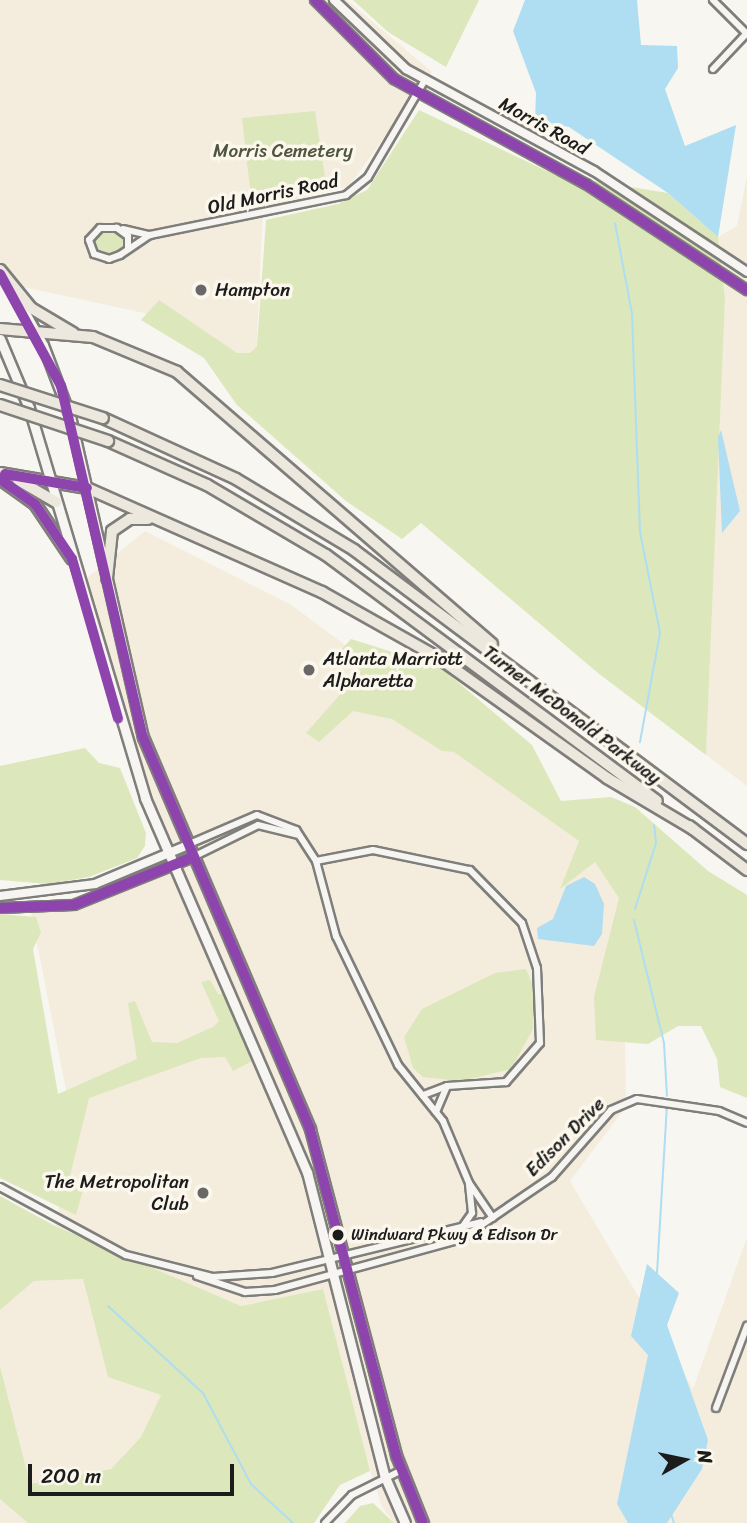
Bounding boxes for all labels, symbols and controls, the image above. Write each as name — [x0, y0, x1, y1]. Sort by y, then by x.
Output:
street label: Morris Road — [495, 92, 593, 160]
park label: Morris Cemetery — [213, 140, 353, 162]
street label: Old Morris Road — [206, 169, 340, 219]
place label: Hampton — [215, 279, 290, 301]
marker: Hampton — [193, 282, 209, 298]
street label: Turner McDonald Parkway — [478, 641, 666, 789]
place label: Atlanta Marriott Alpharetta — [323, 648, 463, 692]
marker: Atlanta Marriott Alpharetta — [301, 662, 317, 678]
street label: Edison Drive — [521, 1093, 609, 1181]
place label: The Metropolitan Club — [45, 1171, 189, 1215]
marker: The Metropolitan Club — [195, 1185, 211, 1201]
place label: Windward Pkwy & Edison Dr — [351, 1225, 557, 1245]
marker: Windward Pkwy & Edison Dr — [331, 1228, 345, 1242]
north arrow — [649, 1425, 719, 1495]
text: N — [688, 1448, 723, 1466]
scale bar — [32, 1450, 238, 1494]
text: 200 m — [41, 1457, 101, 1495]

